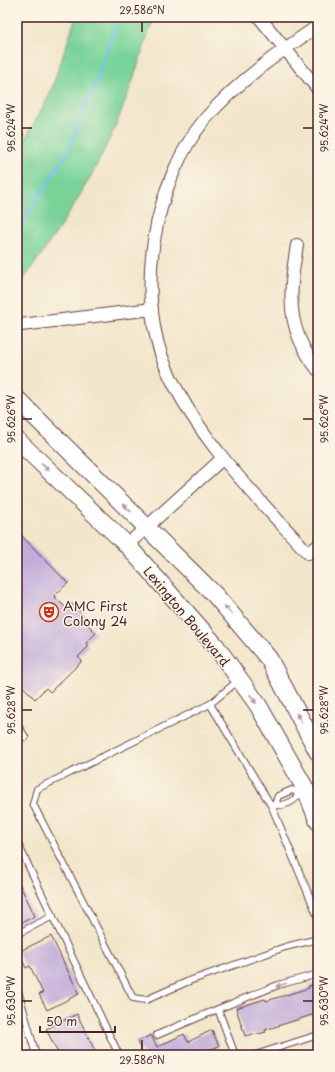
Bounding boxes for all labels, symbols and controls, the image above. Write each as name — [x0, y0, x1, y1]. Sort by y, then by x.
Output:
text: 29.586°N — [119, 2, 165, 17]
text: 95.624°W — [3, 103, 18, 152]
text: 95.624°W — [316, 103, 331, 152]
text: 95.626°W — [3, 394, 18, 443]
text: 95.626°W — [316, 394, 331, 443]
one-way arrow — [40, 462, 50, 472]
one-way arrow — [122, 503, 132, 513]
street label: Lexington Boulevard — [139, 562, 235, 670]
place label: AMC First Colony 24 — [63, 596, 128, 630]
theatre icon: AMC First Colony 24 — [38, 601, 60, 623]
one-way arrow — [224, 605, 233, 616]
text: 95.628°W — [3, 685, 18, 734]
text: 95.628°W — [316, 685, 331, 734]
one-way arrow — [249, 693, 257, 704]
one-way arrow — [296, 712, 303, 724]
text: 95.630°W — [3, 975, 18, 1026]
text: 95.630°W — [316, 975, 331, 1026]
one-way arrow — [274, 982, 286, 988]
scale bar — [40, 1008, 115, 1034]
text: 50 m — [46, 1012, 77, 1030]
text: 29.586°N — [119, 1052, 165, 1067]

